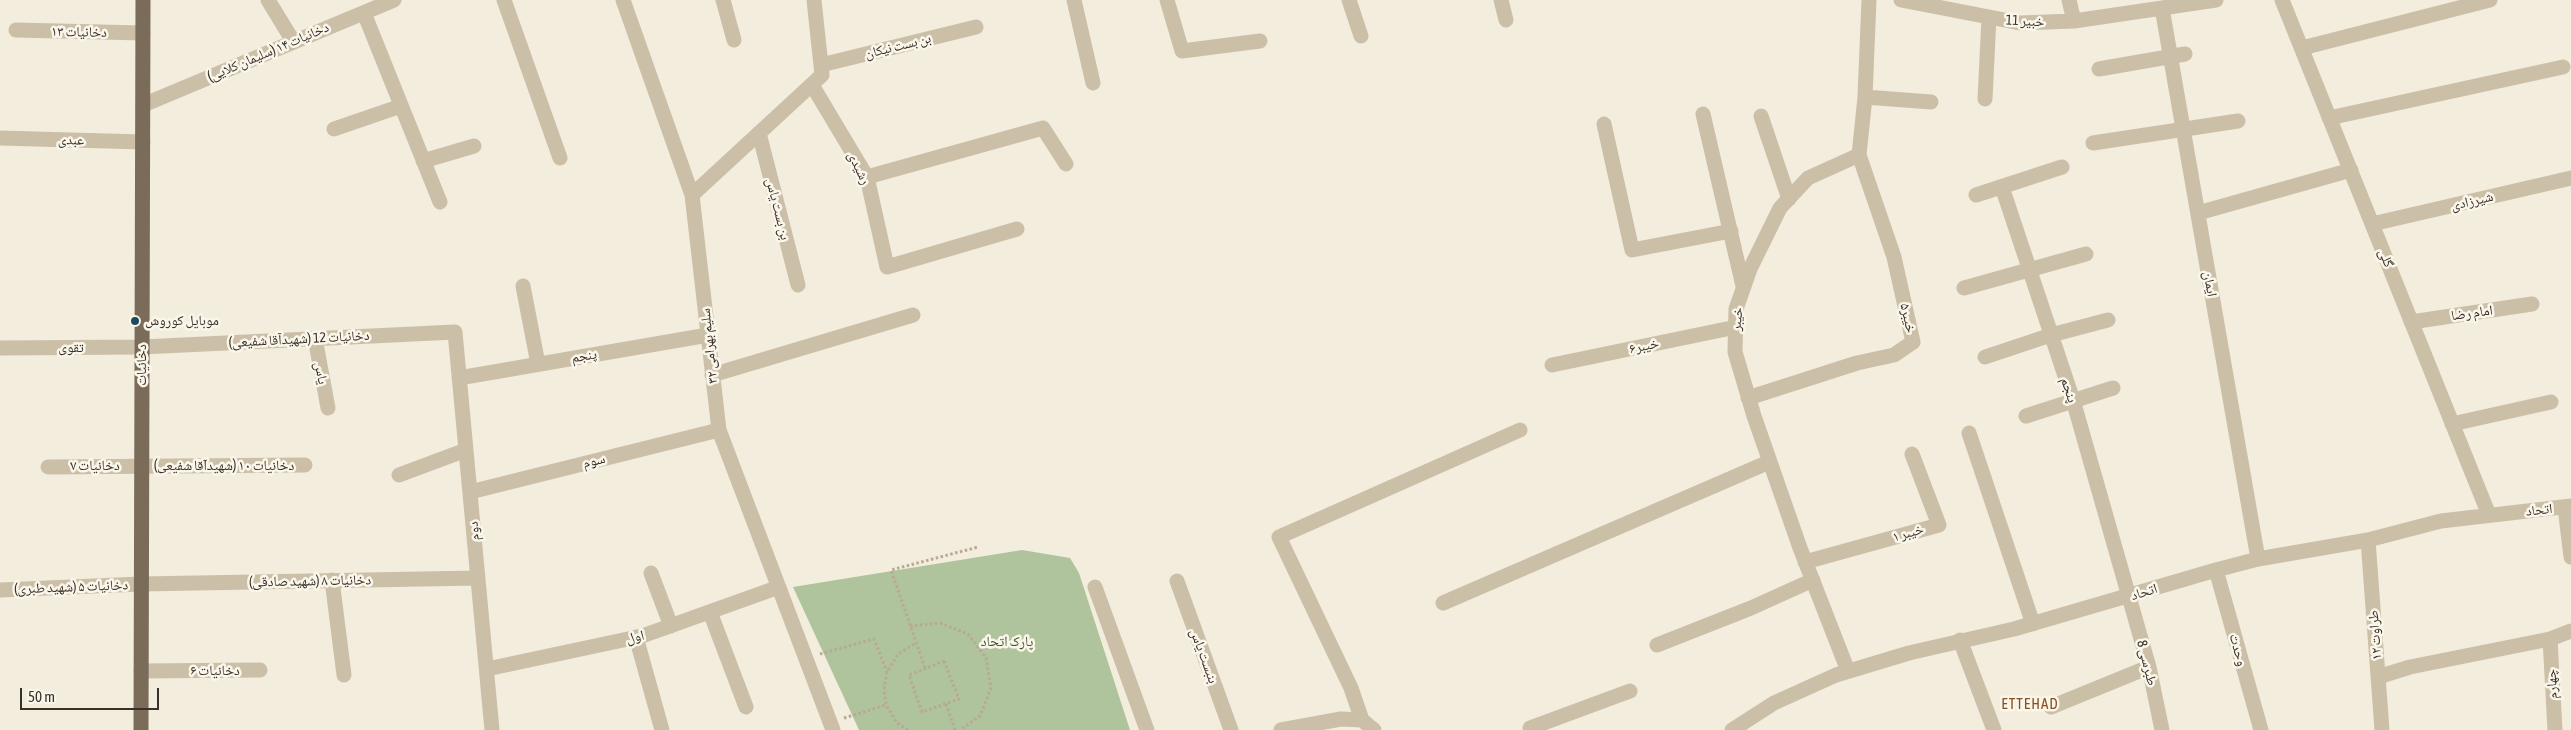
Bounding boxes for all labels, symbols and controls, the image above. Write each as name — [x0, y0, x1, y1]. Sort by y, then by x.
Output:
street label: خبیر 11 — [2005, 12, 2045, 30]
street label: دخانیات ۱۴ (سلیمان کلایی) — [205, 19, 331, 85]
street label: دخانیات ۱۳ — [51, 23, 107, 41]
street label: بن بست نیکان — [863, 30, 933, 62]
street label: عبدی — [58, 131, 84, 149]
street label: رشیدی — [844, 149, 874, 187]
street label: بن بست یاس — [762, 176, 794, 242]
street label: شیرزادی — [2449, 188, 2495, 214]
street label: گلی — [2375, 246, 2397, 270]
street label: ایمان — [2199, 270, 2221, 298]
street label: خیبر۵ — [1896, 302, 1920, 334]
street label: امام رضا — [2450, 302, 2494, 324]
street label: خیبر — [1728, 306, 1746, 332]
street label: سلیم بهرامی ۳۲ — [697, 308, 721, 384]
place label: موبایل کوروش — [145, 313, 219, 329]
marker: موبایل کوروش — [129, 315, 141, 327]
street label: دخانیات 12 (شهیدآقا شفیعی) — [228, 327, 370, 351]
street label: خیبر۶ — [1628, 335, 1660, 357]
street label: تقوی — [58, 340, 84, 356]
street label: دخانیات — [134, 344, 150, 386]
street label: پنجم — [570, 346, 598, 366]
street label: یاس — [311, 360, 331, 386]
street label: پنجم — [2057, 375, 2081, 405]
street label: سوم — [581, 450, 607, 472]
street label: دخانیات ۷ — [70, 458, 120, 474]
street label: دخانیات ۱۰ (شهیدآقا شفیعی) — [154, 458, 294, 474]
street label: اتحاد — [2525, 500, 2553, 520]
street label: دوم — [465, 521, 483, 541]
street label: خیبر ۱ — [1890, 521, 1926, 545]
street label: دخانیات ۸ (شهید صادقی) — [249, 572, 371, 590]
street label: دخانیات ۵ (شهید طبری) — [14, 577, 128, 597]
street label: اتحاد — [2129, 580, 2159, 604]
street label: طراوت ۱۲ — [2365, 609, 2385, 661]
street label: بنبست یاس — [1186, 626, 1222, 686]
street label: اول — [624, 627, 646, 647]
street label: وحدت — [2226, 632, 2250, 668]
park label: پارک اتحاد — [981, 634, 1033, 650]
street label: طبرسی 8 — [2133, 638, 2161, 688]
street label: دخانیات ۶ — [190, 663, 240, 679]
street label: چهارم — [2543, 669, 2561, 699]
scale bar — [22, 678, 161, 710]
text: 50 m — [28, 688, 55, 705]
district label: ETTEHAD — [2000, 695, 2060, 713]

